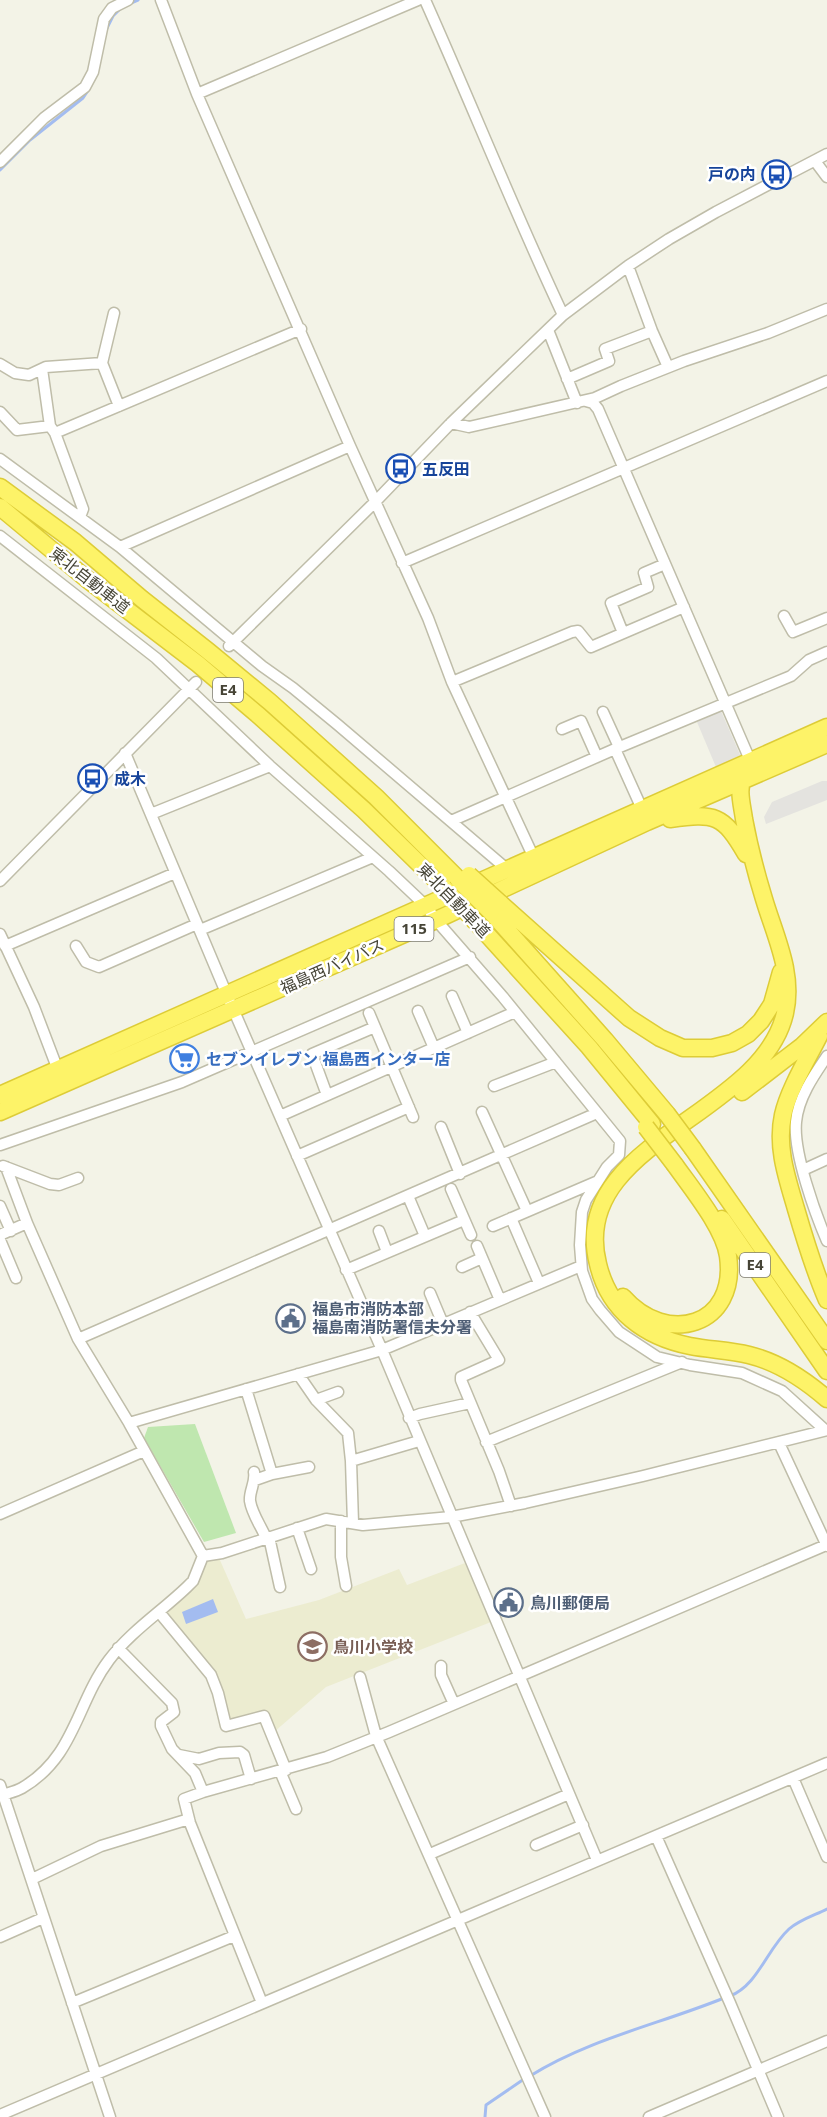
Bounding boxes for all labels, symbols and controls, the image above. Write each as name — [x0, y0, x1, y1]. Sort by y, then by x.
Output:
bus stop icon: 戸の内 — [761, 158, 793, 190]
place label: 戸の内 — [708, 163, 756, 185]
bus stop icon: 五反田 — [385, 453, 417, 485]
place label: 五反田 — [422, 458, 470, 480]
street label: 東北自動車道 — [45, 542, 135, 618]
road number: E4 — [213, 678, 243, 702]
bus stop icon: 成木 — [77, 763, 109, 795]
place label: 成木 — [114, 768, 146, 790]
street label: 東北自動車道 — [413, 858, 495, 942]
road number: 115 — [394, 917, 434, 941]
street label: 福島西バイパス — [277, 933, 387, 999]
supermarket icon: セブンイレブン 福島西インター店 — [169, 1043, 201, 1075]
place label: セブンイレブン 福島西インター店 — [206, 1048, 450, 1070]
road number: E4 — [740, 1253, 770, 1277]
place label: 福島市消防本部 福島南消防署信夫分署 — [312, 1298, 472, 1338]
public building icon: 福島市消防本部 福島南消防署信夫分署 — [275, 1302, 307, 1334]
public building icon: 鳥川郵便局 — [493, 1587, 525, 1619]
place label: 鳥川郵便局 — [530, 1592, 610, 1614]
school or university icon: 鳥川小学校 — [296, 1631, 328, 1663]
place label: 鳥川小学校 — [333, 1636, 413, 1658]

